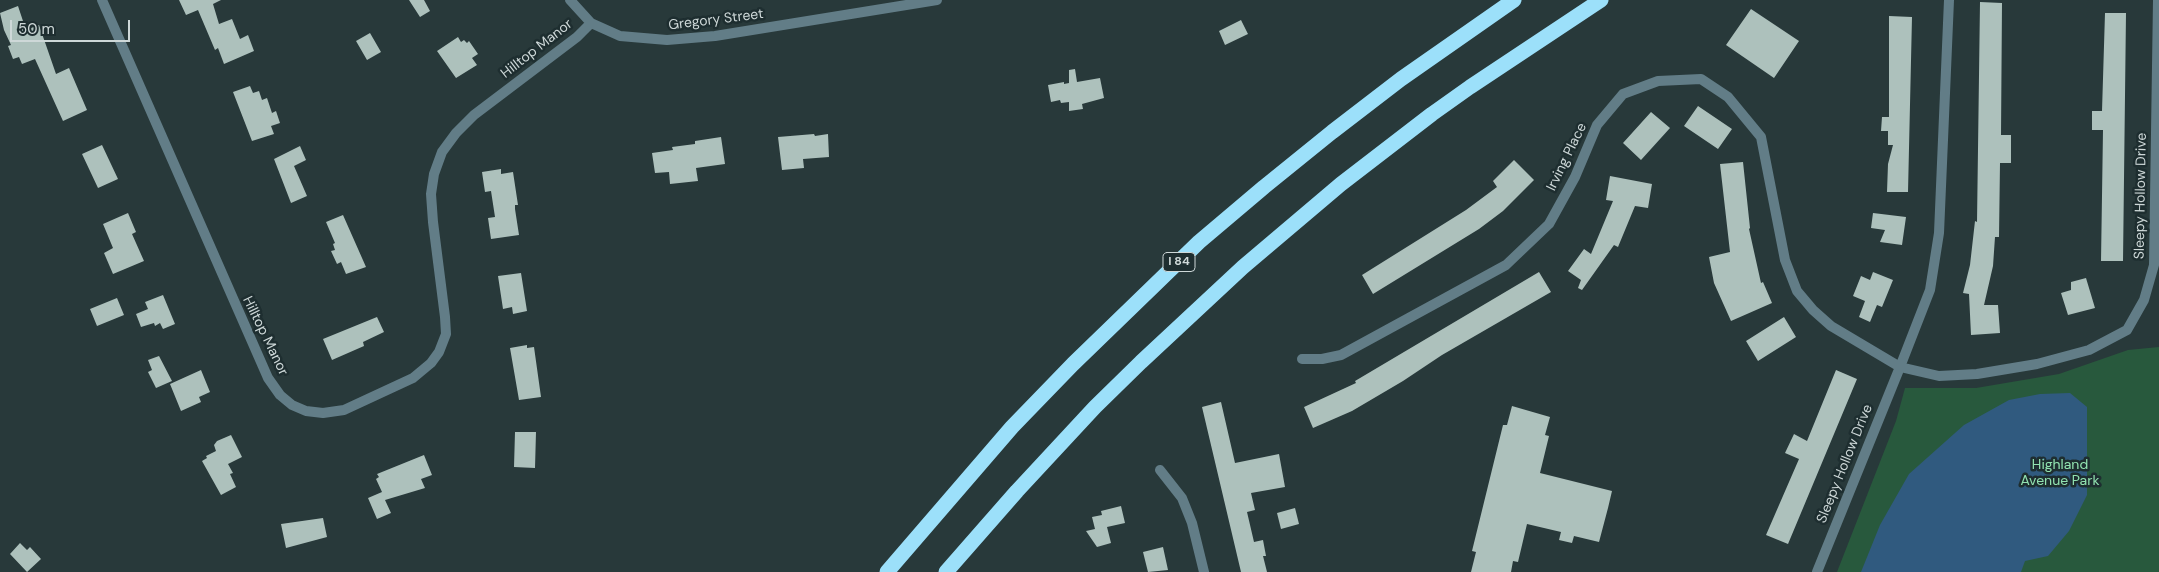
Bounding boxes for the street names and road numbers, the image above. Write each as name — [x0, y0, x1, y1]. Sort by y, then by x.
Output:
street label: Gregory Street — [668, 6, 764, 34]
street label: Hilltop Manor — [498, 16, 576, 82]
street label: Irving Place — [1543, 120, 1591, 194]
street label: Sleepy Hollow Drive — [2131, 133, 2151, 259]
road number: I 84 — [1163, 252, 1195, 272]
street label: Hilltop Manor — [239, 294, 291, 378]
street label: Sleepy Hollow Drive — [1814, 402, 1876, 526]

